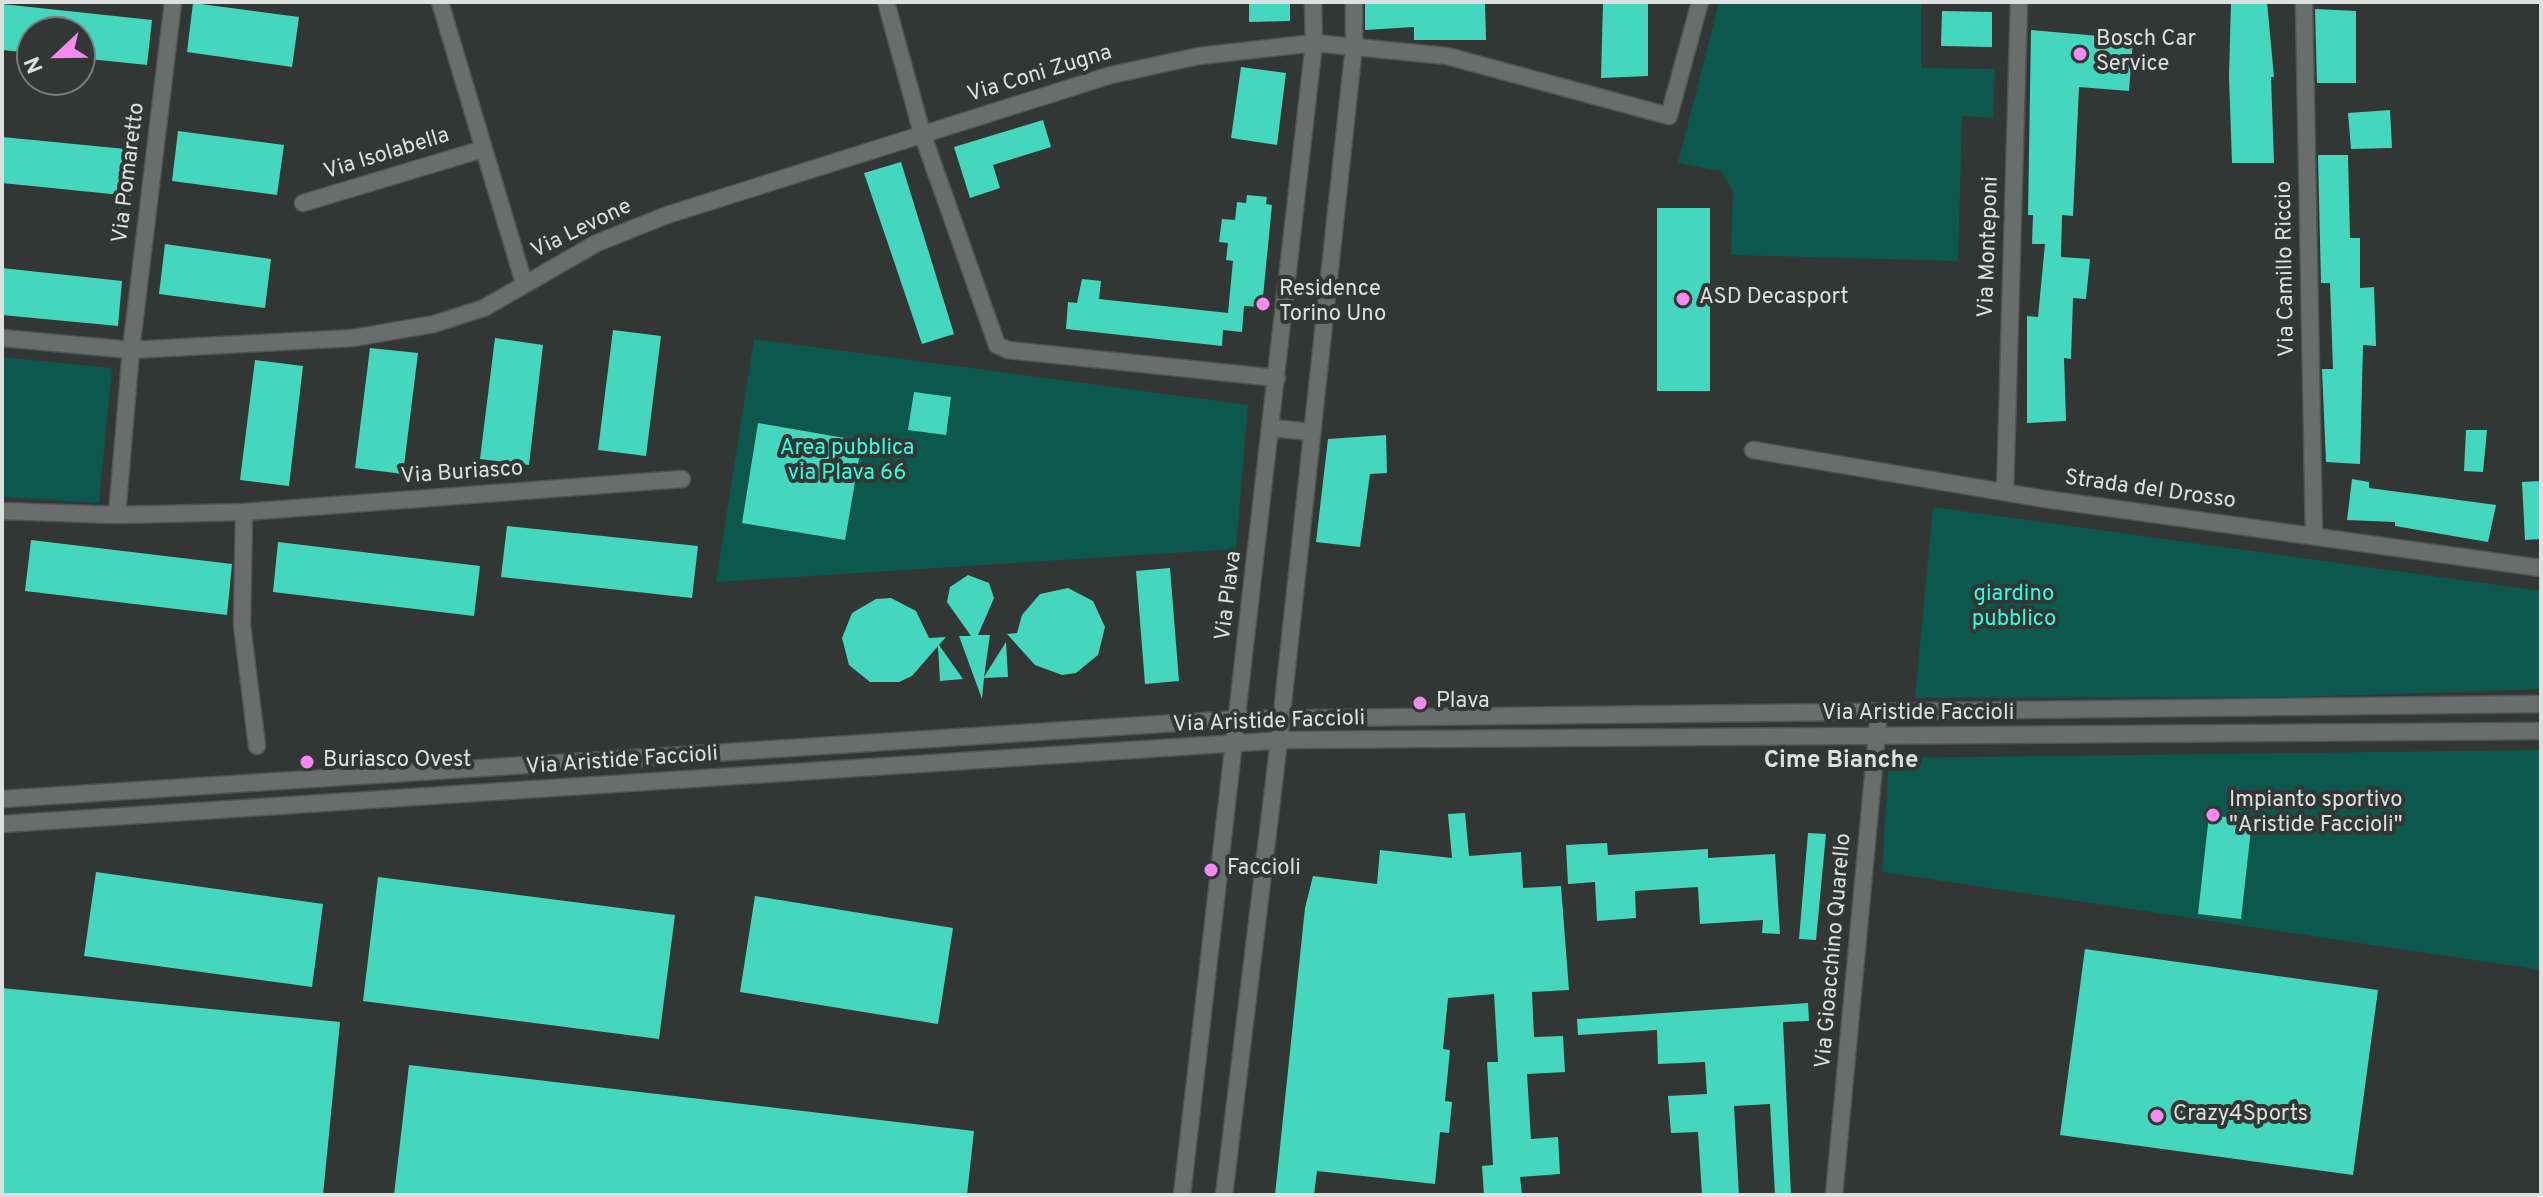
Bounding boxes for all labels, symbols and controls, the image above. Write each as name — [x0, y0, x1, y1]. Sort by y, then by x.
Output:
north arrow — [16, 16, 96, 96]
place label: Bosch Car Service — [2096, 28, 2196, 80]
street label: Via Coni Zugna — [965, 41, 1115, 109]
marker: Bosch Car Service — [2071, 45, 2089, 63]
text: N — [20, 52, 51, 77]
street label: Via Pomaretto — [108, 101, 152, 245]
street label: Via Isolabella — [321, 123, 453, 187]
street label: Via Monteponi — [1974, 176, 2006, 318]
street label: Via Camillo Riccio — [2272, 181, 2302, 357]
street label: Via Levone — [528, 194, 636, 266]
place label: Residence Torino Uno — [1279, 278, 1386, 330]
place label: ASD Decasport — [1699, 286, 1849, 312]
marker: ASD Decasport — [1674, 290, 1692, 308]
marker: Residence Torino Uno — [1254, 295, 1272, 313]
park label: Area pubblica via Plava 66 — [780, 437, 914, 488]
street label: Via Buriasco — [400, 457, 524, 491]
street label: Strada del Drosso — [2063, 466, 2237, 516]
street label: Via Plava — [1211, 550, 1249, 642]
park label: giardino pubblico — [1972, 583, 2056, 634]
place label: Plava — [1436, 690, 1490, 716]
marker: Plava — [1411, 694, 1429, 712]
street label: Via Aristide Faccioli — [1822, 702, 2014, 728]
street label: Via Aristide Faccioli — [1172, 706, 1366, 740]
street label: Via Aristide Faccioli — [525, 742, 719, 782]
district label: Cime Bianche — [1764, 748, 1918, 776]
place label: Buriasco Ovest — [323, 749, 471, 775]
marker: Buriasco Ovest — [298, 753, 316, 771]
place label: Impianto sportivo "Aristide Faccioli" — [2229, 789, 2403, 840]
marker: Impianto sportivo "Aristide Faccioli" — [2204, 806, 2222, 824]
street label: Via Gioacchino Quarello — [1812, 832, 1858, 1070]
place label: Faccioli — [1227, 857, 1301, 883]
marker: Faccioli — [1202, 861, 1220, 879]
place label: Crazy4Sports — [2173, 1103, 2308, 1129]
marker: Crazy4Sports — [2148, 1107, 2166, 1125]

